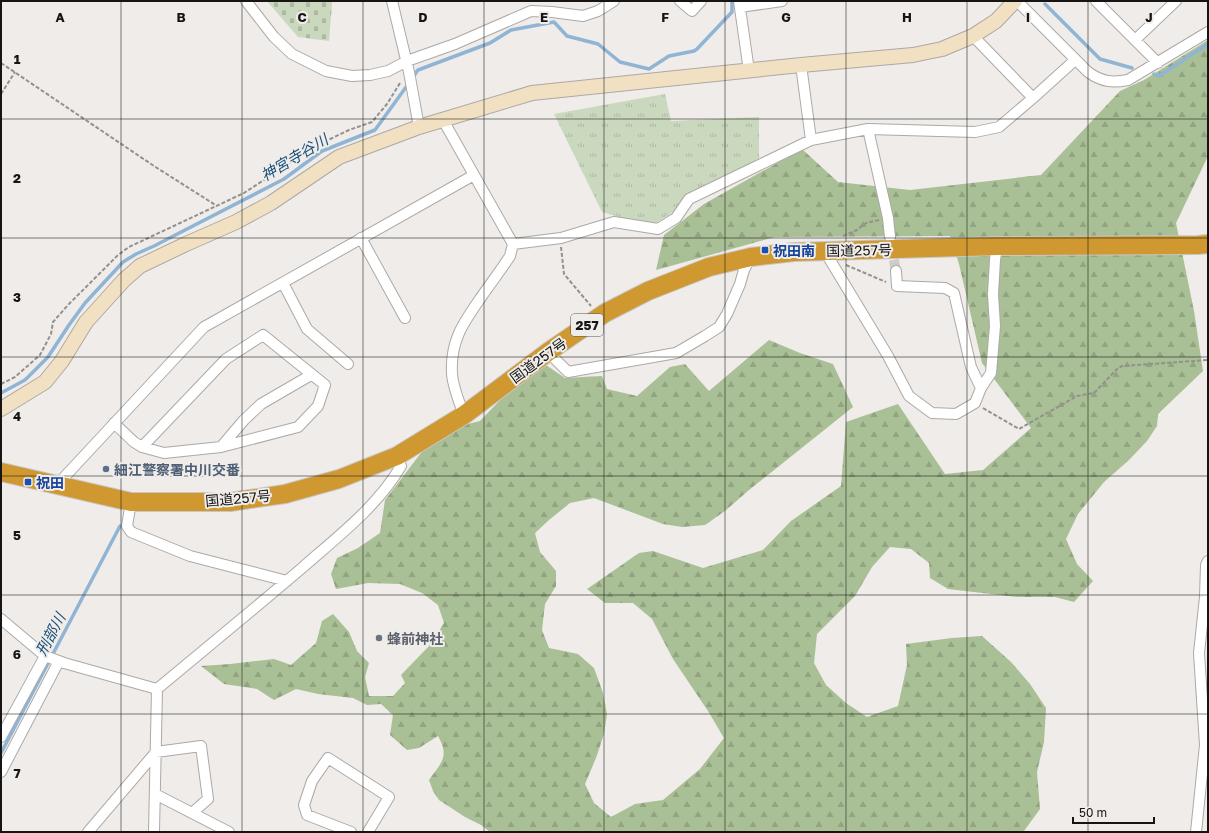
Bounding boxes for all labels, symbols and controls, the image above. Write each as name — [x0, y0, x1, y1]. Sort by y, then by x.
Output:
text: A — [55, 9, 65, 25]
text: B — [176, 9, 186, 25]
text: C — [297, 9, 307, 25]
text: D — [418, 9, 428, 25]
text: E — [540, 9, 548, 25]
text: F — [661, 9, 669, 25]
text: G — [781, 9, 791, 25]
text: H — [902, 9, 912, 25]
text: I — [1026, 9, 1030, 25]
text: J — [1145, 9, 1153, 25]
text: 1 — [14, 51, 21, 67]
water label: 神宮寺谷川 — [257, 129, 332, 184]
text: 2 — [13, 170, 21, 186]
street label: 国道257号 — [826, 241, 892, 259]
place label: 祝田南 — [773, 242, 815, 259]
marker: 祝田南 — [760, 245, 770, 255]
text: 3 — [13, 289, 21, 305]
road number: 257 — [571, 314, 603, 336]
street label: 国道257号 — [506, 334, 570, 386]
text: 4 — [13, 408, 21, 424]
place label: 細江警察署中川交番 — [114, 461, 240, 478]
marker: 細江警察署中川交番 — [101, 464, 111, 474]
place label: 祝田 — [36, 474, 64, 491]
marker: 祝田 — [23, 477, 33, 487]
street label: 国道257号 — [205, 487, 271, 509]
text: 5 — [13, 527, 21, 543]
water label: 刑部川 — [31, 608, 69, 658]
place label: 蜂前神社 — [387, 630, 443, 647]
marker: 蜂前神社 — [374, 633, 384, 643]
text: 6 — [13, 646, 21, 662]
text: 7 — [13, 765, 21, 781]
scale bar — [1073, 799, 1154, 825]
text: 50 m — [1079, 805, 1107, 820]

